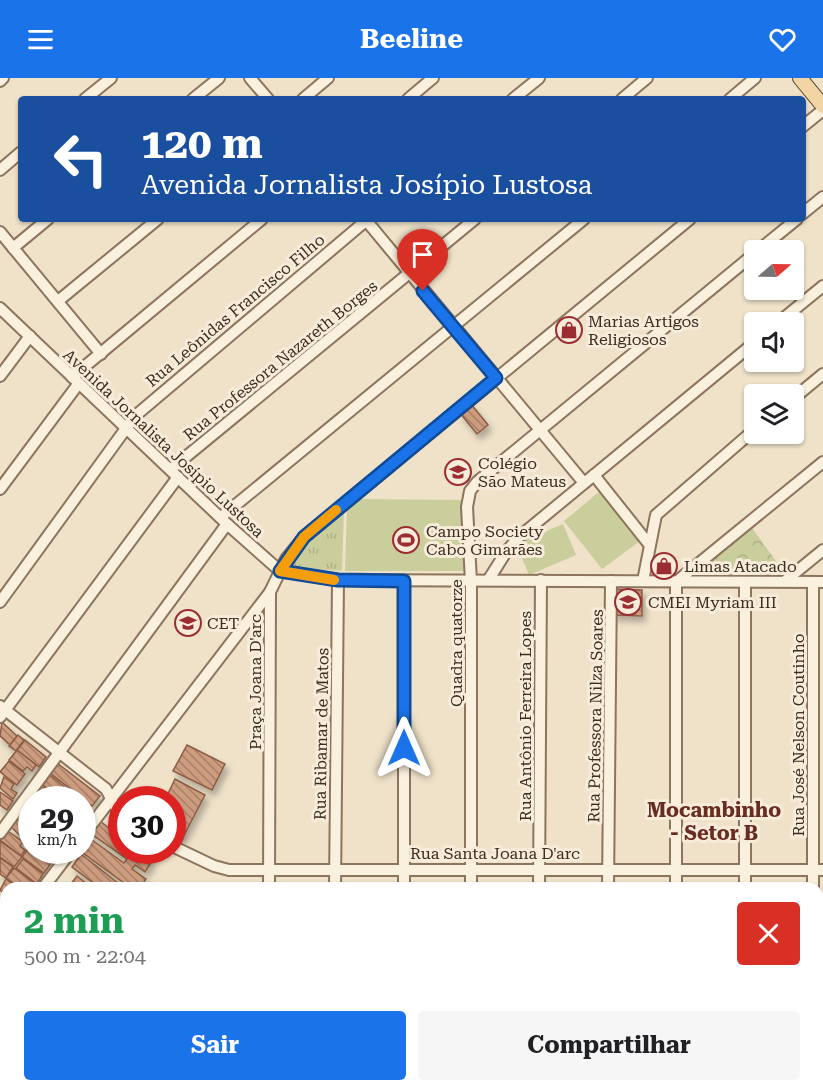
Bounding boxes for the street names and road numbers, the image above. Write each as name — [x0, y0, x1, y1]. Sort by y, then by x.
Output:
street label: Rua Leônidas Francisco Filho — [142, 230, 329, 391]
street label: Rua Professora Nazareth Borges — [180, 276, 381, 445]
street label: Avenida Jornalista Josípio Lustosa — [59, 345, 268, 542]
street label: Quadra quatorze — [447, 579, 466, 707]
street label: Rua Professora Nilza Soares — [584, 609, 607, 823]
street label: Rua Antônio Ferreira Lopes — [516, 610, 535, 821]
street label: Praça Joana D'arc — [246, 614, 265, 750]
street label: Rua José Nelson Coutinho — [789, 633, 808, 837]
street label: Rua Ribamar de Matos — [310, 647, 333, 820]
street label: Rua Santa Joana D'arc — [410, 844, 580, 863]

